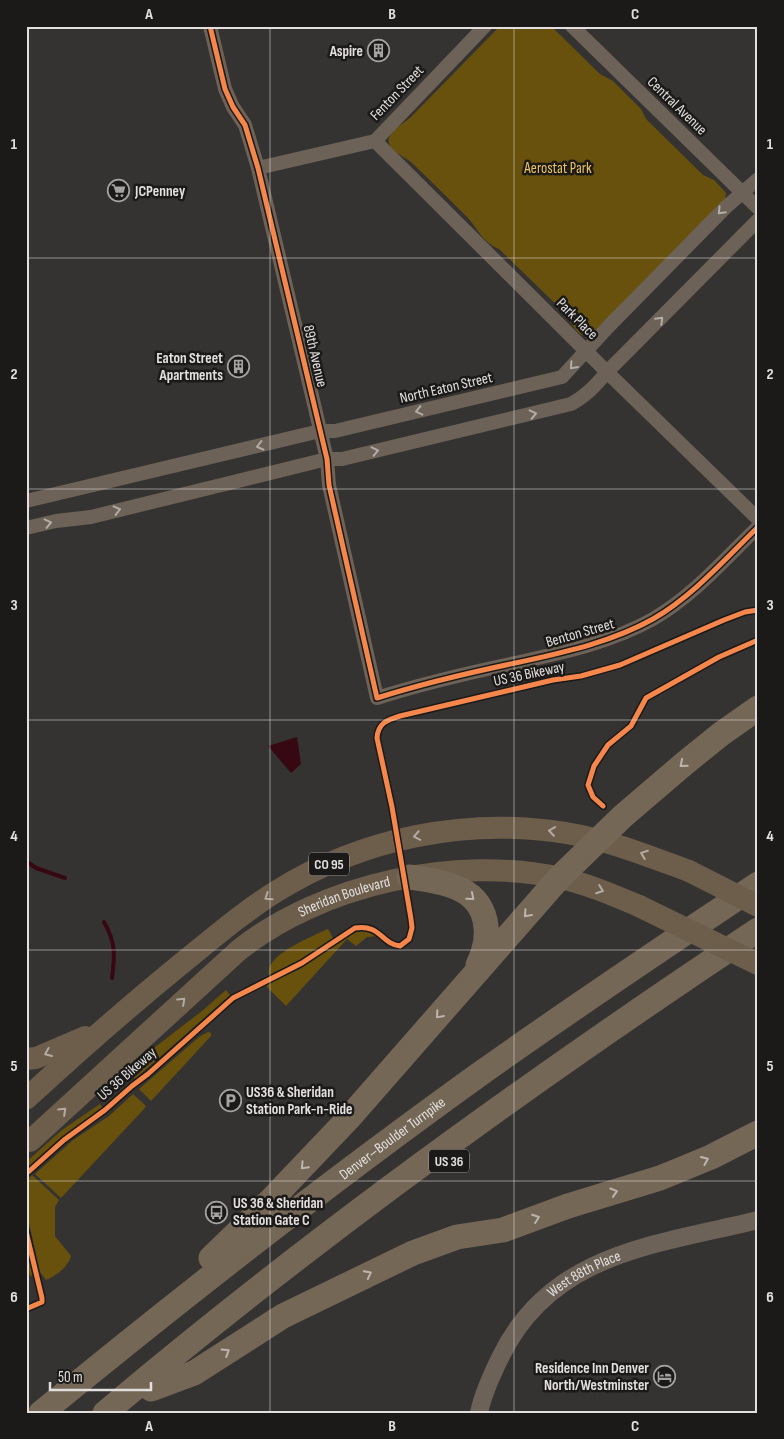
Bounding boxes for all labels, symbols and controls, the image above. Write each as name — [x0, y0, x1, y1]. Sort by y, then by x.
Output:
text: A — [144, 5, 153, 24]
text: B — [388, 5, 396, 24]
text: C — [631, 5, 639, 24]
building icon: Aspire — [367, 39, 391, 63]
place label: Aspire — [329, 42, 363, 61]
street label: Fenton Street — [366, 61, 428, 124]
street label: Central Avenue — [643, 73, 711, 139]
text: 1 — [11, 135, 18, 154]
text: 1 — [767, 135, 774, 154]
park label: Aerostat Park — [523, 159, 592, 178]
supermarket icon: JCPenney — [107, 179, 131, 203]
place label: JCPenney — [134, 182, 186, 201]
one-way arrow — [718, 206, 727, 215]
street label: Park Place — [552, 294, 602, 344]
one-way arrow — [654, 317, 663, 326]
street label: 89th Avenue — [299, 323, 331, 389]
place label: Eaton Street Apartments — [156, 349, 223, 385]
building icon: Eaton Street Apartments — [227, 355, 251, 379]
one-way arrow — [570, 361, 579, 370]
text: 2 — [10, 365, 18, 384]
text: 2 — [766, 365, 774, 384]
street label: North Eaton Street — [398, 368, 495, 408]
one-way arrow — [414, 405, 423, 416]
one-way arrow — [528, 409, 537, 420]
one-way arrow — [256, 440, 265, 451]
one-way arrow — [370, 446, 379, 457]
one-way arrow — [113, 505, 122, 516]
one-way arrow — [43, 518, 52, 529]
text: 3 — [10, 596, 18, 615]
text: 3 — [766, 596, 774, 615]
street label: Benton Street — [544, 614, 617, 652]
street label: US 36 Bikeway — [492, 657, 566, 691]
one-way arrow — [680, 759, 689, 767]
one-way arrow — [547, 826, 555, 837]
text: 4 — [10, 827, 18, 846]
text: 4 — [766, 827, 774, 846]
one-way arrow — [413, 830, 422, 841]
one-way arrow — [641, 850, 649, 860]
road number: CO 95 — [309, 852, 349, 876]
street label: Sheridan Boulevard — [295, 872, 392, 921]
one-way arrow — [595, 884, 604, 894]
one-way arrow — [264, 891, 274, 900]
one-way arrow — [465, 891, 474, 900]
one-way arrow — [523, 909, 532, 918]
one-way arrow — [177, 997, 186, 1006]
one-way arrow — [435, 1009, 444, 1018]
street label: US 36 Bikeway — [94, 1043, 161, 1105]
one-way arrow — [44, 1046, 53, 1057]
text: 5 — [10, 1057, 18, 1076]
text: 5 — [766, 1057, 774, 1076]
place label: US36 & Sheridan Station Park-n-Ride — [246, 1083, 352, 1119]
parking icon: US36 & Sheridan Station Park-n-Ride — [218, 1089, 242, 1113]
street label: Denver–Boulder Turnpike — [335, 1093, 449, 1184]
one-way arrow — [57, 1108, 66, 1117]
road number: US 36 — [429, 1150, 469, 1172]
one-way arrow — [700, 1155, 709, 1166]
one-way arrow — [300, 1160, 309, 1169]
one-way arrow — [610, 1188, 618, 1198]
place label: US 36 & Sheridan Station Gate C — [233, 1194, 323, 1230]
bus stop icon: US 36 & Sheridan Station Gate C — [205, 1200, 229, 1224]
one-way arrow — [531, 1214, 540, 1224]
street label: West 88th Place — [543, 1246, 623, 1301]
one-way arrow — [363, 1270, 372, 1280]
text: 6 — [10, 1288, 18, 1307]
text: 6 — [766, 1288, 774, 1307]
one-way arrow — [220, 1349, 229, 1359]
scale bar — [50, 1359, 151, 1391]
place label: Residence Inn Denver North/Westminster — [535, 1359, 649, 1395]
hotel icon: Residence Inn Denver North/Westminster — [653, 1365, 677, 1389]
text: 50 m — [58, 1368, 83, 1387]
text: A — [144, 1417, 153, 1436]
text: B — [388, 1417, 396, 1436]
text: C — [631, 1417, 639, 1436]

